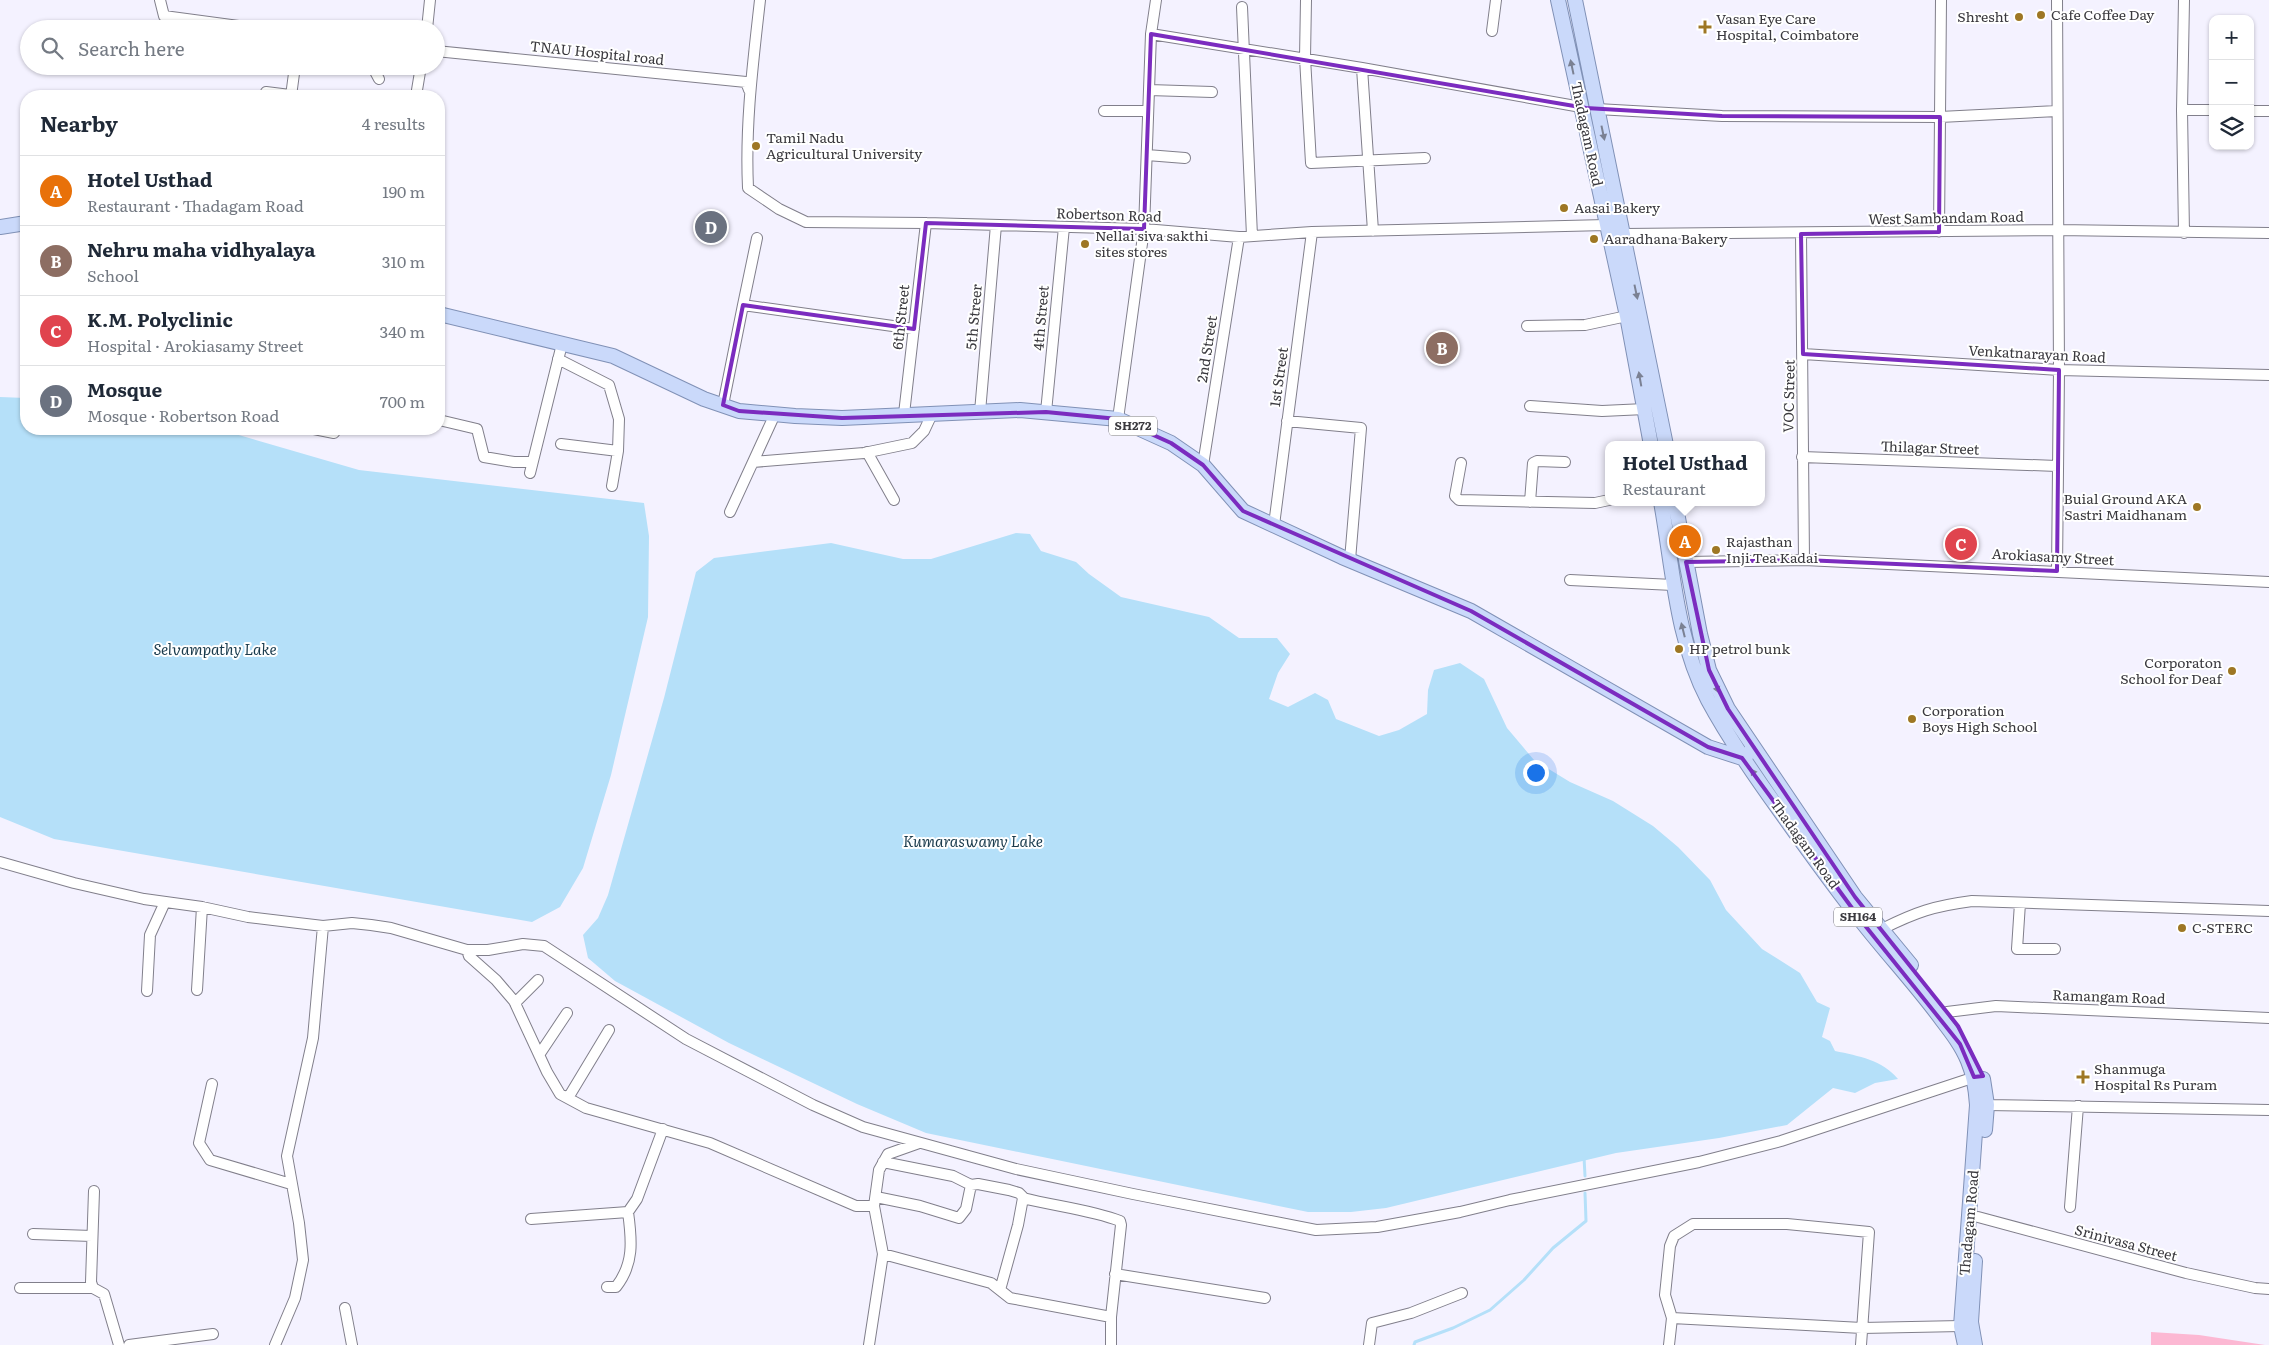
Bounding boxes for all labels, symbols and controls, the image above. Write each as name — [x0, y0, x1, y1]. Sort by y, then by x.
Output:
place label: Cafe Coffee Day — [2051, 4, 2155, 24]
place label: Shresht — [1957, 6, 2009, 26]
place label: Vasan Eye Care Hospital, Coimbatore — [1716, 8, 1859, 44]
marker: Cafe Coffee Day — [2035, 9, 2047, 21]
marker: Shresht — [2013, 11, 2025, 23]
map controls — [2209, 15, 2254, 150]
button: + — [2209, 15, 2254, 60]
search box — [20, 20, 445, 75]
marker: Vasan Eye Care Hospital, Coimbatore — [1698, 20, 1712, 34]
icon: search — [38, 34, 66, 62]
text: Search here — [78, 34, 185, 62]
street label: TNAU Hospital road — [529, 35, 666, 69]
one-way arrow — [1568, 58, 1576, 74]
button: − — [2209, 60, 2254, 105]
street label: Thadagam Road — [1567, 80, 1609, 188]
button: layers — [2209, 105, 2254, 150]
text: Nearby — [40, 107, 118, 138]
text: 4 results — [362, 111, 425, 135]
one-way arrow — [1599, 126, 1607, 141]
place label: Tamil Nadu Agricultural University — [766, 127, 923, 163]
marker: Tamil Nadu Agricultural University — [750, 140, 762, 152]
text: Hotel Usthad — [87, 165, 212, 193]
text: A — [50, 179, 62, 203]
text: 190 m — [382, 179, 425, 203]
text: Restaurant · Thadagam Road — [87, 193, 304, 217]
place label: Aasai Bakery — [1574, 197, 1661, 217]
street label: Robertson Road — [1056, 202, 1163, 226]
marker: Aasai Bakery — [1558, 202, 1570, 214]
street label: West Sambandam Road — [1868, 206, 2025, 228]
pin: D — [695, 208, 727, 246]
place label: Nellai siva sakthi sites stores — [1095, 225, 1209, 261]
place label: Aaradhana Bakery — [1604, 228, 1729, 248]
marker: Aaradhana Bakery — [1588, 233, 1600, 245]
text: Nehru maha vidhyalaya — [87, 235, 315, 263]
marker: Nellai siva sakthi sites stores — [1079, 238, 1091, 250]
text: B — [50, 249, 62, 273]
text: 310 m — [382, 249, 425, 273]
text: School — [87, 263, 139, 287]
street label: 6th Street — [887, 283, 913, 350]
street label: 5th Streer — [960, 283, 986, 351]
street label: 4th Street — [1027, 284, 1053, 351]
one-way arrow — [1632, 285, 1640, 300]
text: K.M. Polyclinic — [87, 305, 233, 333]
street label: 2nd Street — [1191, 314, 1221, 384]
text: C — [50, 319, 62, 343]
text: 340 m — [380, 319, 425, 343]
pin: B — [1426, 329, 1458, 367]
text: Hospital · Arokiasamy Street — [87, 333, 303, 357]
street label: Venkatnarayan Road — [1968, 339, 2107, 367]
street label: 1st Street — [1264, 345, 1292, 408]
street label: VOC Street — [1777, 359, 1799, 433]
one-way arrow — [1635, 371, 1643, 387]
text: Mosque — [87, 375, 162, 403]
text: D — [50, 389, 62, 413]
text: 700 m — [380, 389, 425, 413]
text: Mosque · Robertson Road — [87, 403, 279, 427]
road number: SH272 — [1109, 416, 1157, 436]
street label: Thilagar Street — [1880, 435, 1980, 459]
popup — [1605, 441, 1765, 506]
text: Hotel Usthad — [1622, 448, 1748, 476]
text: Restaurant — [1622, 476, 1706, 500]
place label: Buial Ground AKA Sastri Maidhanam — [2063, 488, 2188, 524]
marker: Buial Ground AKA Sastri Maidhanam — [2191, 501, 2203, 513]
pin: A — [1669, 522, 1701, 560]
pin: C — [1945, 525, 1977, 563]
place label: Rajasthan Inji Tea Kadai — [1726, 531, 1818, 567]
street label: Arokiasamy Street — [1991, 543, 2115, 569]
marker: Rajasthan Inji Tea Kadai — [1710, 544, 1722, 556]
one-way arrow — [1679, 623, 1687, 638]
water label: Selvampathy Lake — [153, 637, 277, 660]
place label: HP petrol bunk — [1689, 638, 1791, 658]
marker: HP petrol bunk — [1673, 643, 1685, 655]
place label: Corporaton School for Deaf — [2120, 652, 2224, 688]
marker: Corporaton School for Deaf — [2226, 665, 2238, 677]
one-way arrow — [1712, 679, 1720, 694]
place label: Corporation Boys High School — [1922, 700, 2038, 736]
marker: Corporation Boys High School — [1906, 713, 1918, 725]
your location — [1523, 760, 1549, 786]
one-way arrow — [1750, 768, 1760, 782]
street label: Thadagam Road — [1766, 795, 1845, 893]
water label: Kumaraswamy Lake — [903, 829, 1043, 852]
road number: SH164 — [1834, 908, 1882, 926]
place label: C-STERC — [2192, 917, 2253, 937]
marker: C-STERC — [2176, 922, 2188, 934]
street label: Ramangam Road — [2052, 984, 2166, 1008]
place label: Shanmuga Hospital Rs Puram — [2094, 1058, 2218, 1094]
marker: Shanmuga Hospital Rs Puram — [2076, 1070, 2090, 1084]
street label: Thadagam Road — [1953, 1169, 1983, 1277]
street label: Srinivasa Street — [2073, 1219, 2180, 1265]

